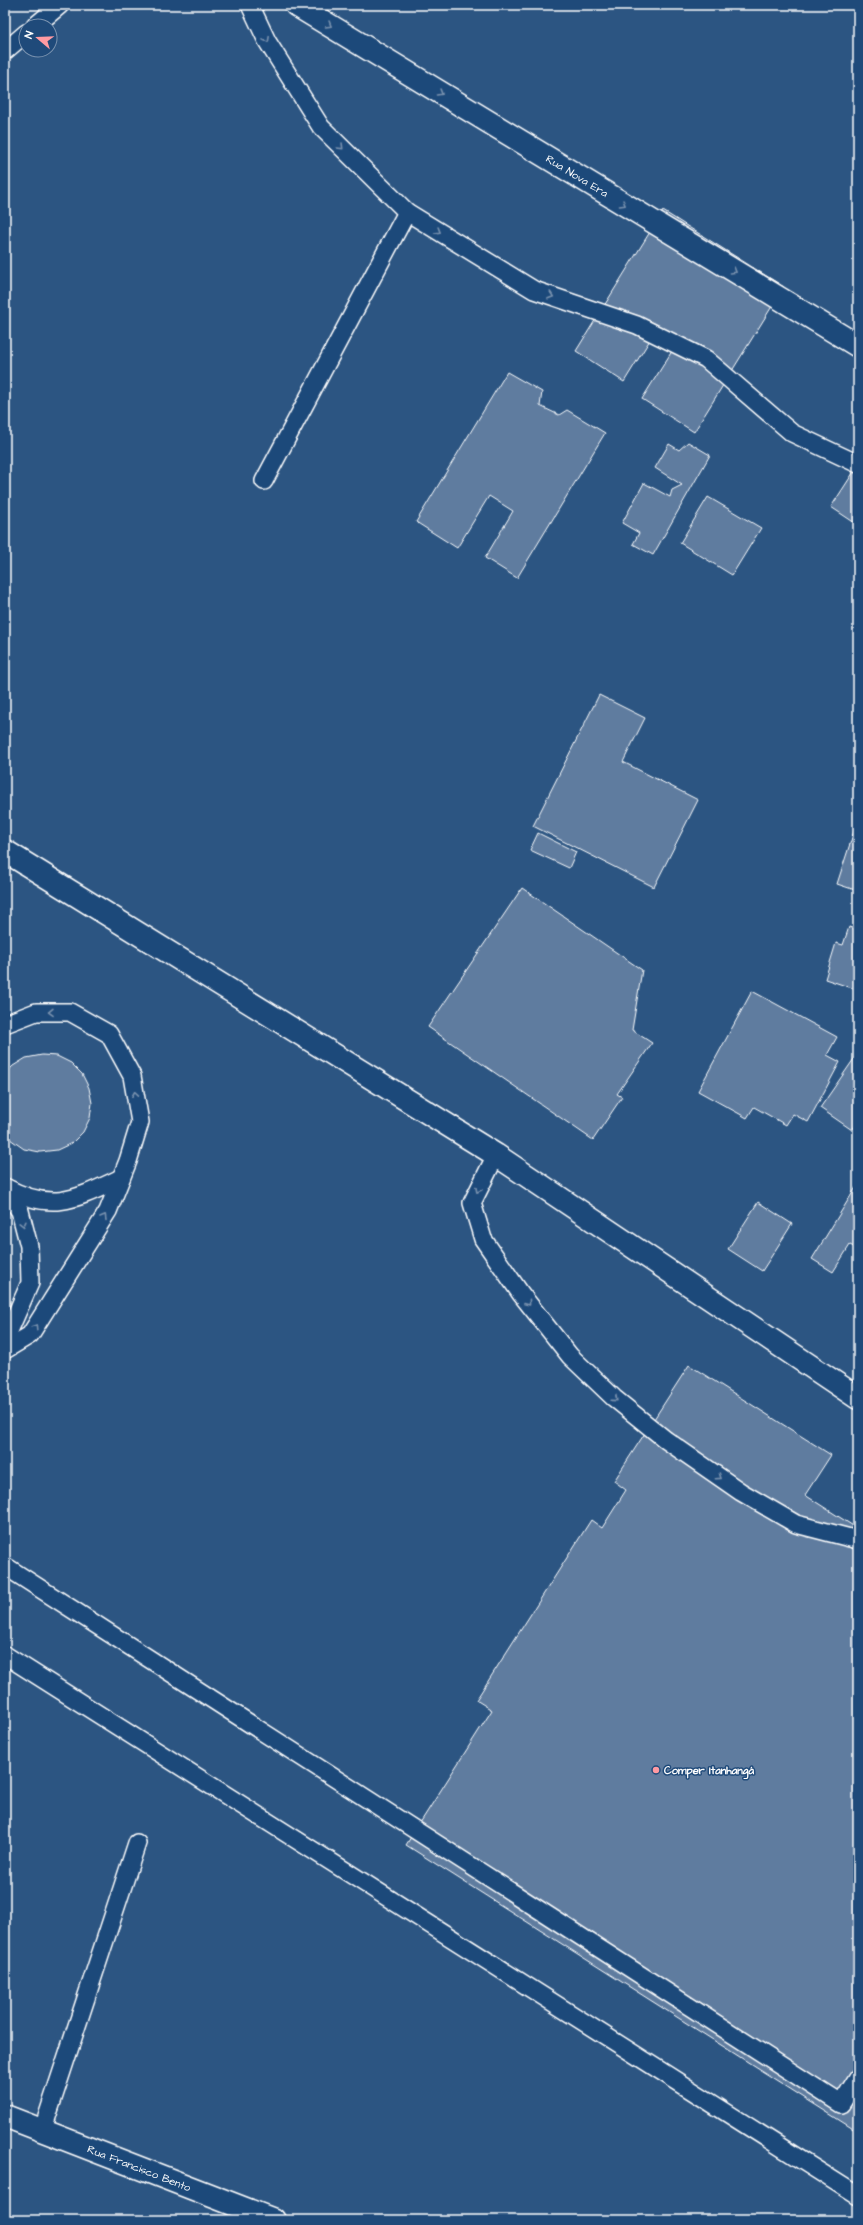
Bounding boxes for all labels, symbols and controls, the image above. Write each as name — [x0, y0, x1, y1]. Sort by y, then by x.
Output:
north arrow — [18, 18, 58, 58]
one-way arrow — [325, 21, 332, 28]
text: N — [21, 29, 37, 41]
one-way arrow — [263, 36, 270, 43]
one-way arrow — [436, 88, 443, 95]
one-way arrow — [336, 142, 344, 149]
street label: Rua Nova Era — [543, 151, 611, 201]
one-way arrow — [619, 199, 626, 206]
one-way arrow — [434, 227, 441, 234]
one-way arrow — [730, 266, 737, 274]
one-way arrow — [547, 291, 554, 299]
one-way arrow — [48, 1008, 54, 1016]
one-way arrow — [131, 1091, 140, 1097]
one-way arrow — [475, 1186, 483, 1193]
one-way arrow — [100, 1214, 107, 1221]
one-way arrow — [18, 1220, 27, 1227]
one-way arrow — [523, 1298, 530, 1305]
one-way arrow — [31, 1324, 38, 1331]
one-way arrow — [610, 1394, 618, 1401]
one-way arrow — [714, 1472, 721, 1479]
place label: Comper Itanhangá — [664, 1763, 755, 1780]
marker: Comper Itanhangá — [651, 1765, 661, 1775]
street label: Rua Francisco Bento — [85, 2142, 194, 2196]

